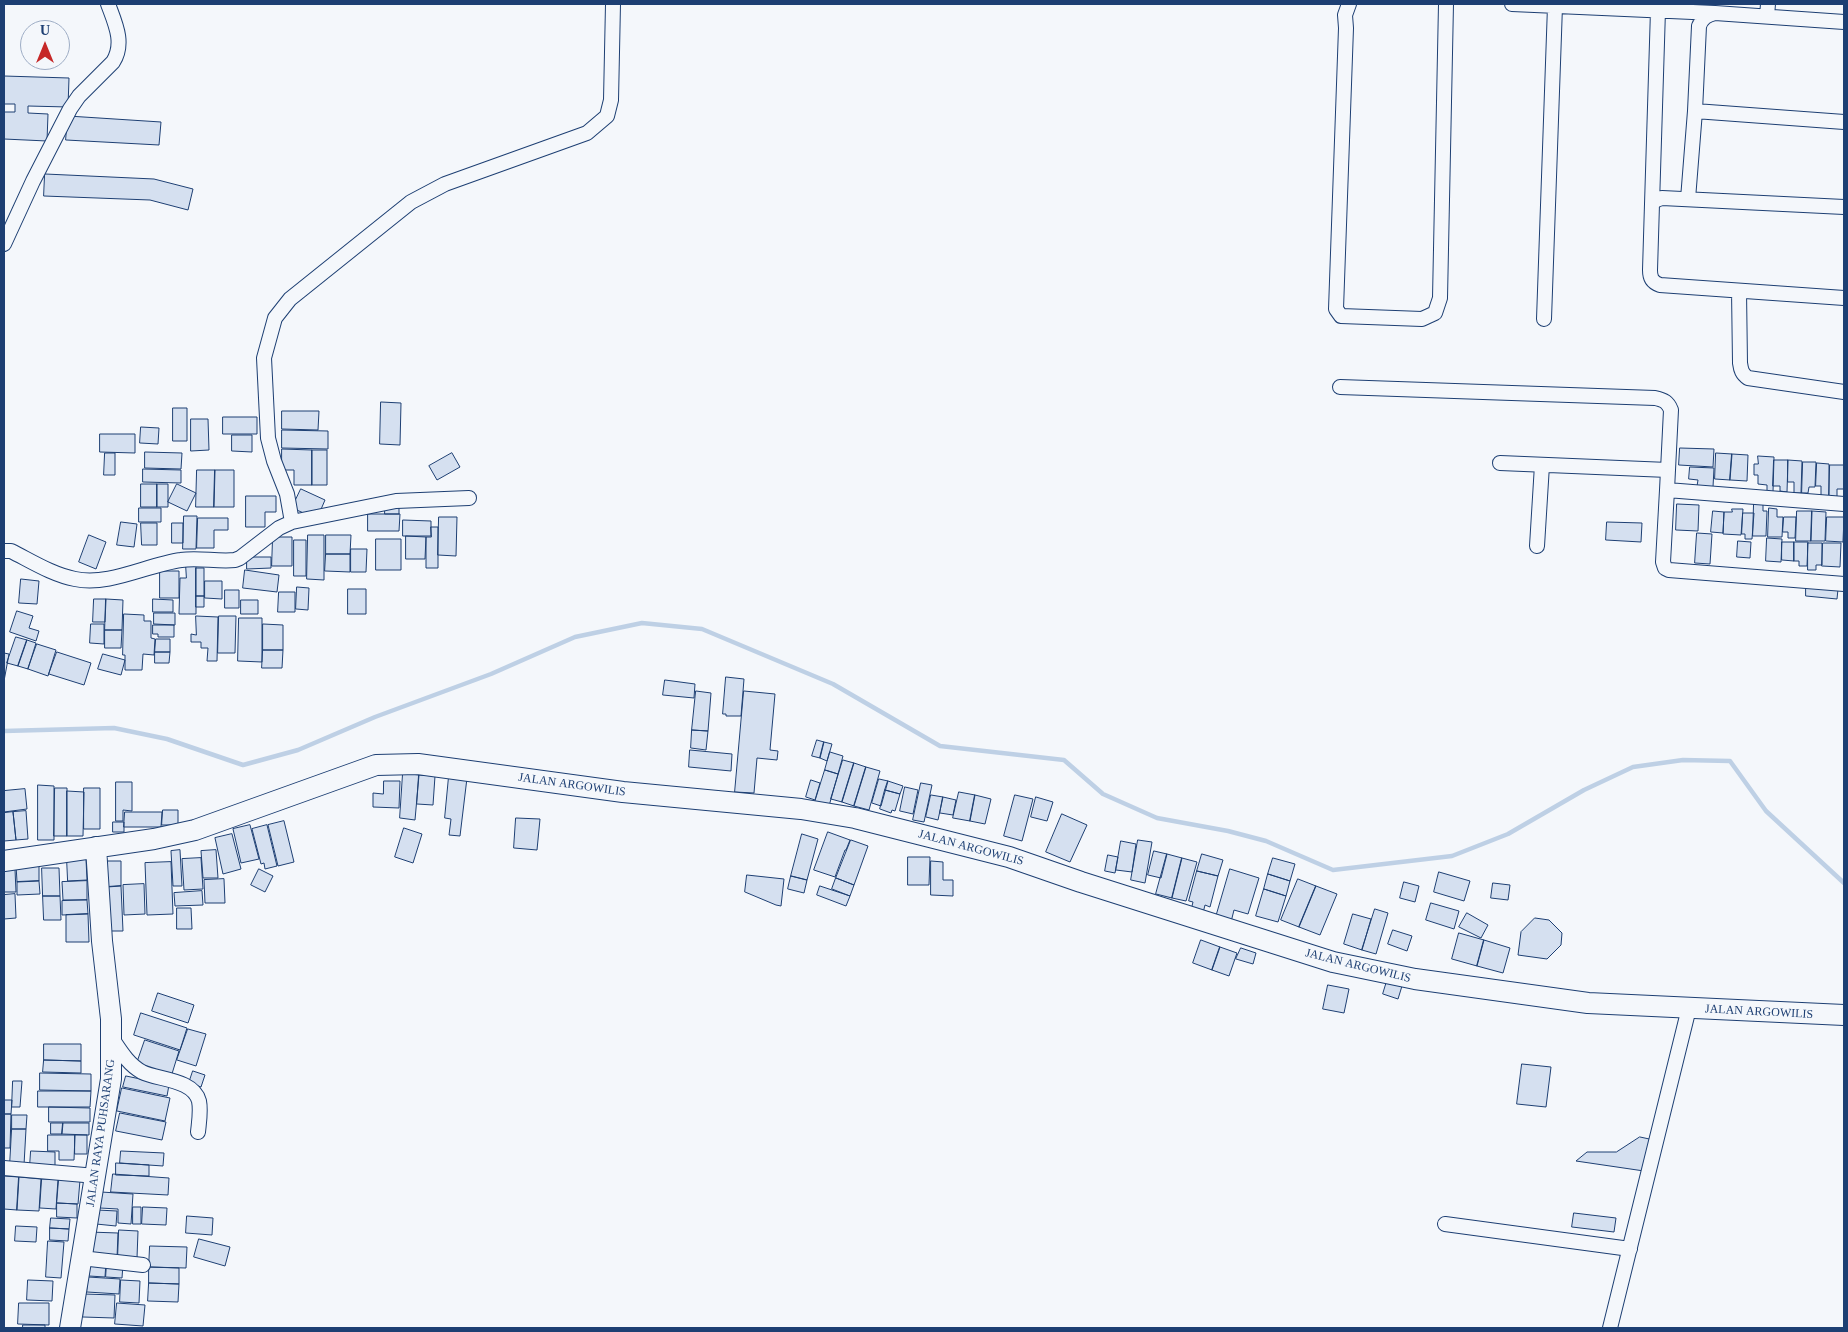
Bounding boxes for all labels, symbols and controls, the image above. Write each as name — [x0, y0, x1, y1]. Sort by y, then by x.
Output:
north arrow — [20, 20, 70, 70]
text: U — [40, 23, 50, 38]
street label: JALAN ARGOWILIS — [517, 770, 627, 800]
street label: JALAN ARGOWILIS — [917, 827, 1025, 869]
street label: JALAN ARGOWILIS — [1304, 946, 1412, 986]
street label: JALAN ARGOWILIS — [1705, 1002, 1813, 1022]
street label: JALAN RAYA PUHSARANG — [84, 1058, 118, 1208]

